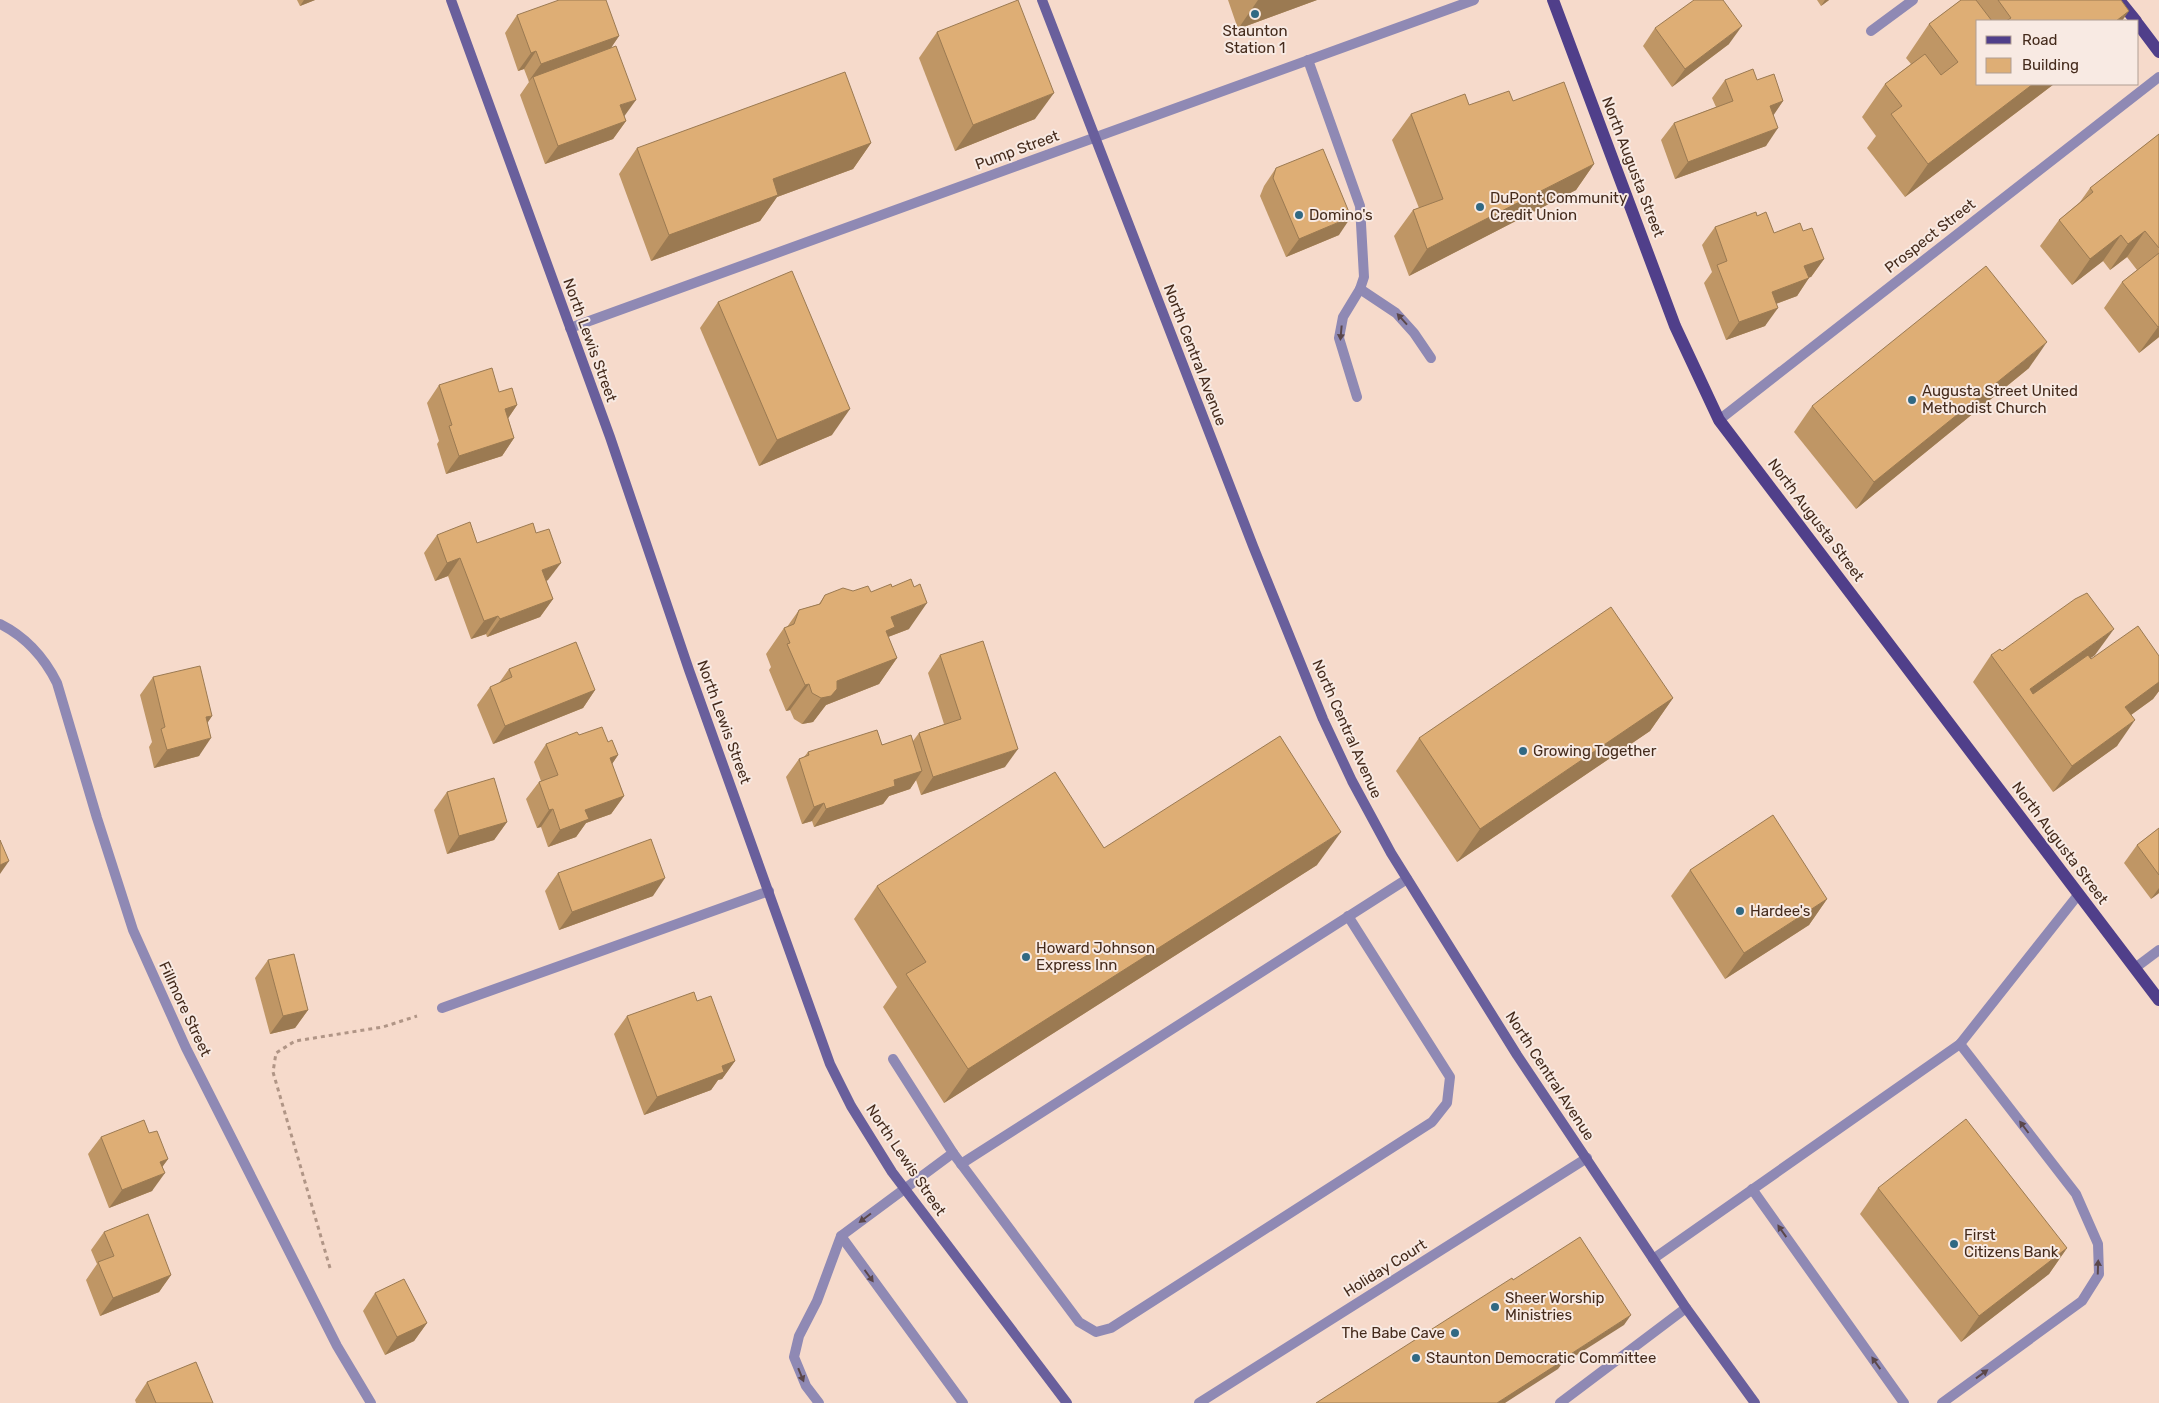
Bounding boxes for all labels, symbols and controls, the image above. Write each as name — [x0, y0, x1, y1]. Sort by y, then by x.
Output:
marker: Staunton Station 1 — [1249, 8, 1261, 20]
legend — [1976, 20, 2139, 85]
place label: Staunton Station 1 — [1222, 22, 1288, 57]
text: Road — [2022, 31, 2058, 49]
text: Building — [2022, 56, 2079, 74]
street label: North Augusta Street — [1598, 94, 1668, 240]
street label: Pump Street — [973, 126, 1062, 174]
place label: DuPont Community Credit Union — [1490, 189, 1627, 224]
street label: Prospect Street — [1881, 195, 1979, 277]
marker: DuPont Community Credit Union — [1474, 201, 1486, 213]
place label: Domino's — [1309, 206, 1373, 224]
marker: Domino's — [1293, 209, 1305, 221]
street label: North Lewis Street — [559, 276, 621, 404]
street label: North Central Avenue — [1160, 282, 1230, 428]
one-way arrow — [1396, 313, 1407, 326]
one-way arrow — [1337, 325, 1345, 341]
place label: Augusta Street United Methodist Church — [1922, 382, 2078, 417]
marker: Augusta Street United Methodist Church — [1906, 394, 1918, 406]
street label: North Augusta Street — [1764, 455, 1868, 585]
street label: North Central Avenue — [1308, 657, 1386, 801]
street label: North Lewis Street — [693, 658, 755, 786]
place label: Growing Together — [1533, 742, 1657, 760]
marker: Growing Together — [1517, 745, 1529, 757]
street label: North Augusta Street — [2008, 778, 2112, 908]
place label: Hardee's — [1750, 902, 1811, 920]
marker: Hardee's — [1734, 905, 1746, 917]
place label: Howard Johnson Express Inn — [1036, 939, 1155, 974]
marker: Howard Johnson Express Inn — [1020, 951, 1032, 963]
street label: Fillmore Street — [155, 959, 215, 1059]
street label: North Central Avenue — [1502, 1008, 1598, 1144]
street label: North Lewis Street — [862, 1101, 950, 1219]
one-way arrow — [2019, 1121, 2030, 1134]
one-way arrow — [859, 1212, 872, 1223]
one-way arrow — [1777, 1224, 1787, 1237]
place label: First Citizens Bank — [1964, 1226, 2059, 1261]
street label: Holiday Court — [1340, 1235, 1430, 1301]
marker: First Citizens Bank — [1948, 1238, 1960, 1250]
one-way arrow — [2095, 1259, 2103, 1275]
one-way arrow — [864, 1269, 874, 1282]
place label: Sheer Worship Ministries — [1505, 1289, 1604, 1324]
marker: Sheer Worship Ministries — [1489, 1301, 1501, 1313]
place label: The Babe Cave — [1342, 1324, 1445, 1342]
marker: The Babe Cave — [1449, 1327, 1461, 1339]
place label: Staunton Democratic Committee — [1426, 1349, 1656, 1367]
marker: Staunton Democratic Committee — [1410, 1352, 1422, 1364]
one-way arrow — [1871, 1356, 1881, 1370]
one-way arrow — [798, 1368, 806, 1382]
one-way arrow — [1975, 1369, 1989, 1379]

